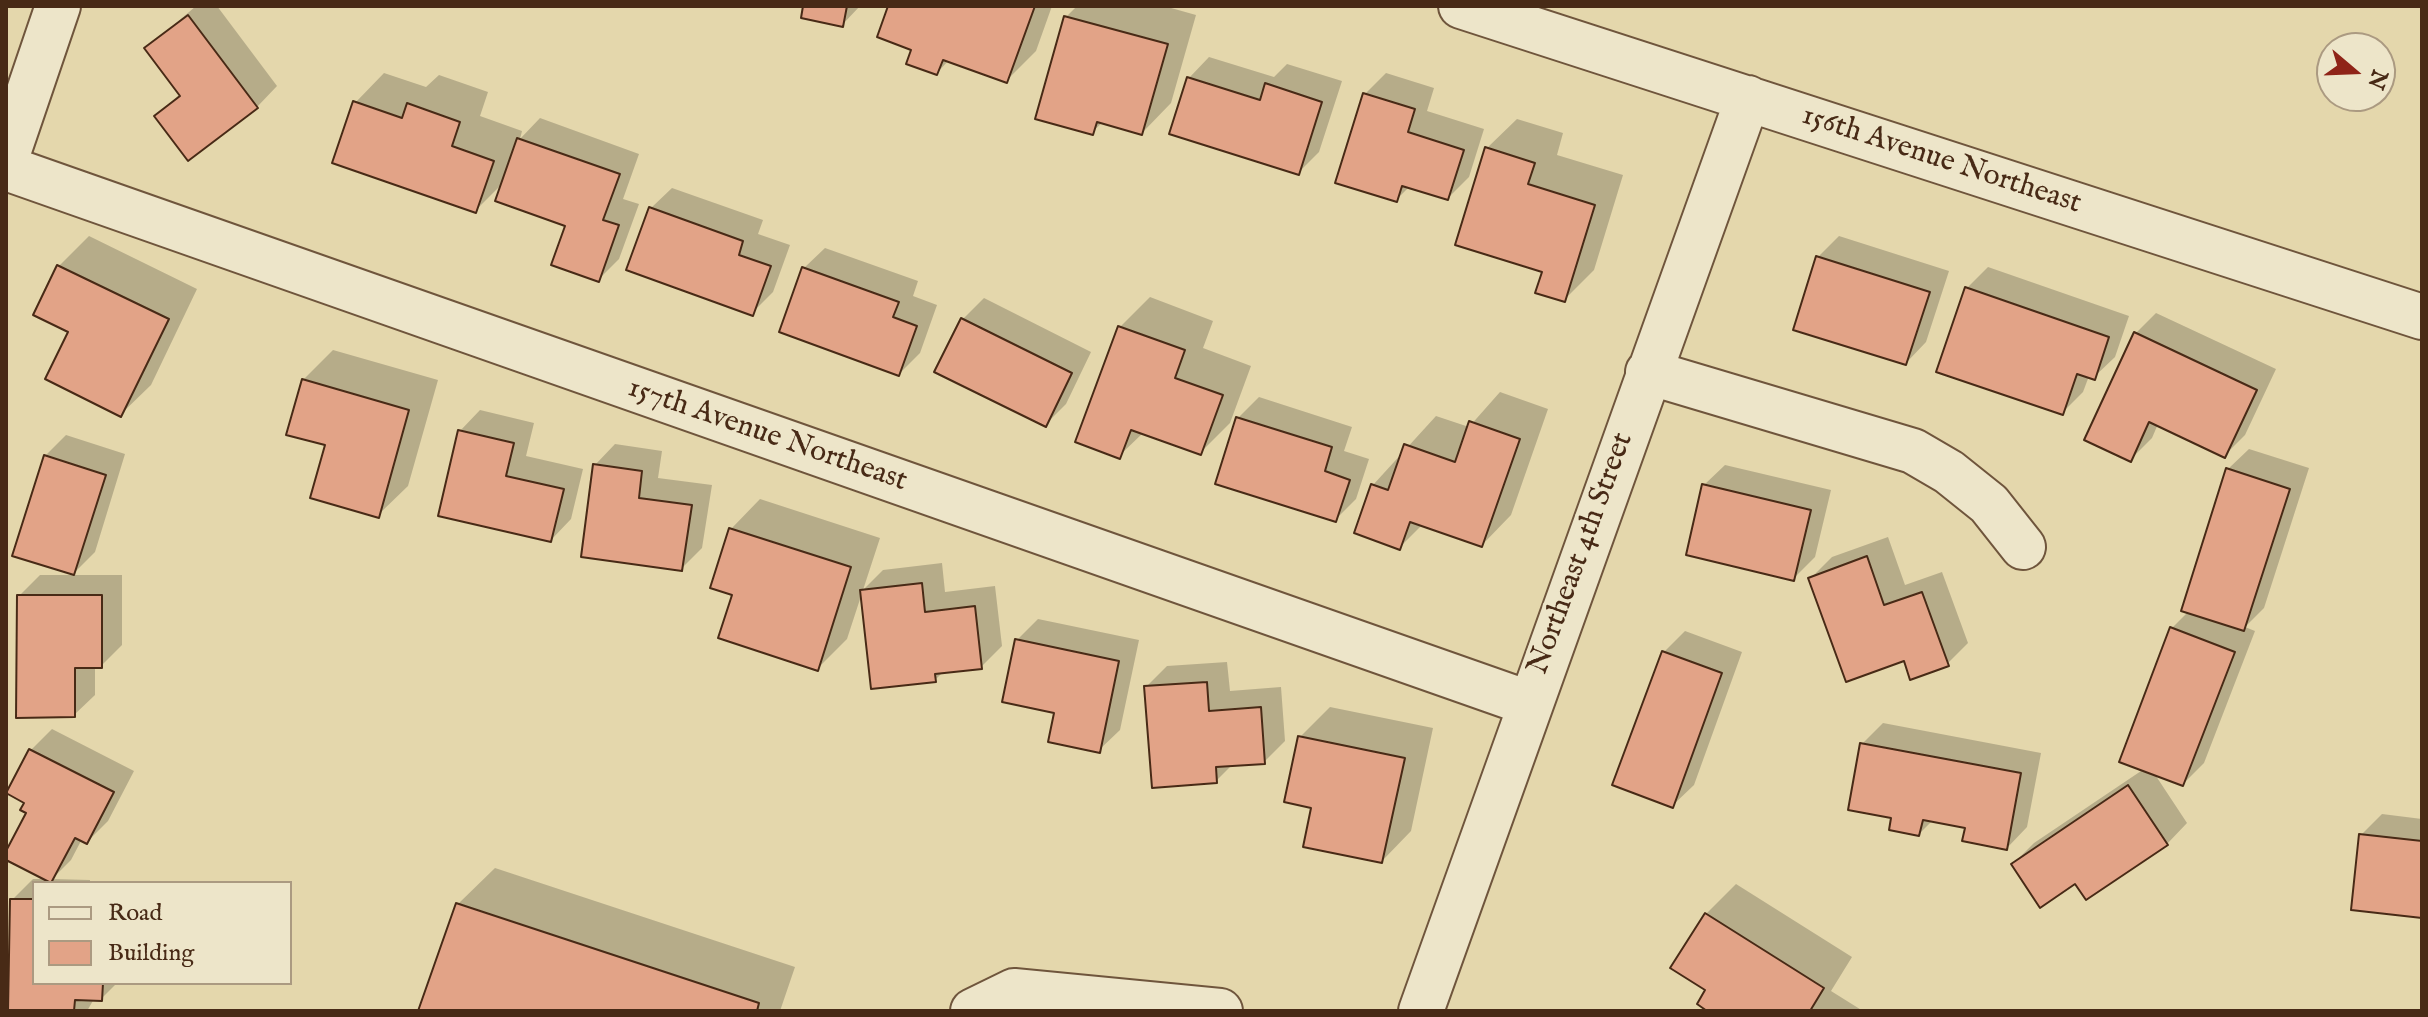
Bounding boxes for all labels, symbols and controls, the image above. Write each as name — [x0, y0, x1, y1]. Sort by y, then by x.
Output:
north arrow — [2316, 32, 2396, 112]
text: N — [2360, 66, 2393, 93]
street label: 156th Avenue Northeast — [1797, 99, 2085, 223]
street label: 157th Avenue Northeast — [623, 371, 911, 501]
street label: Northeast 4th Street — [1522, 428, 1642, 680]
legend — [32, 881, 292, 985]
text: Road — [108, 898, 162, 929]
text: Building — [108, 938, 194, 969]

